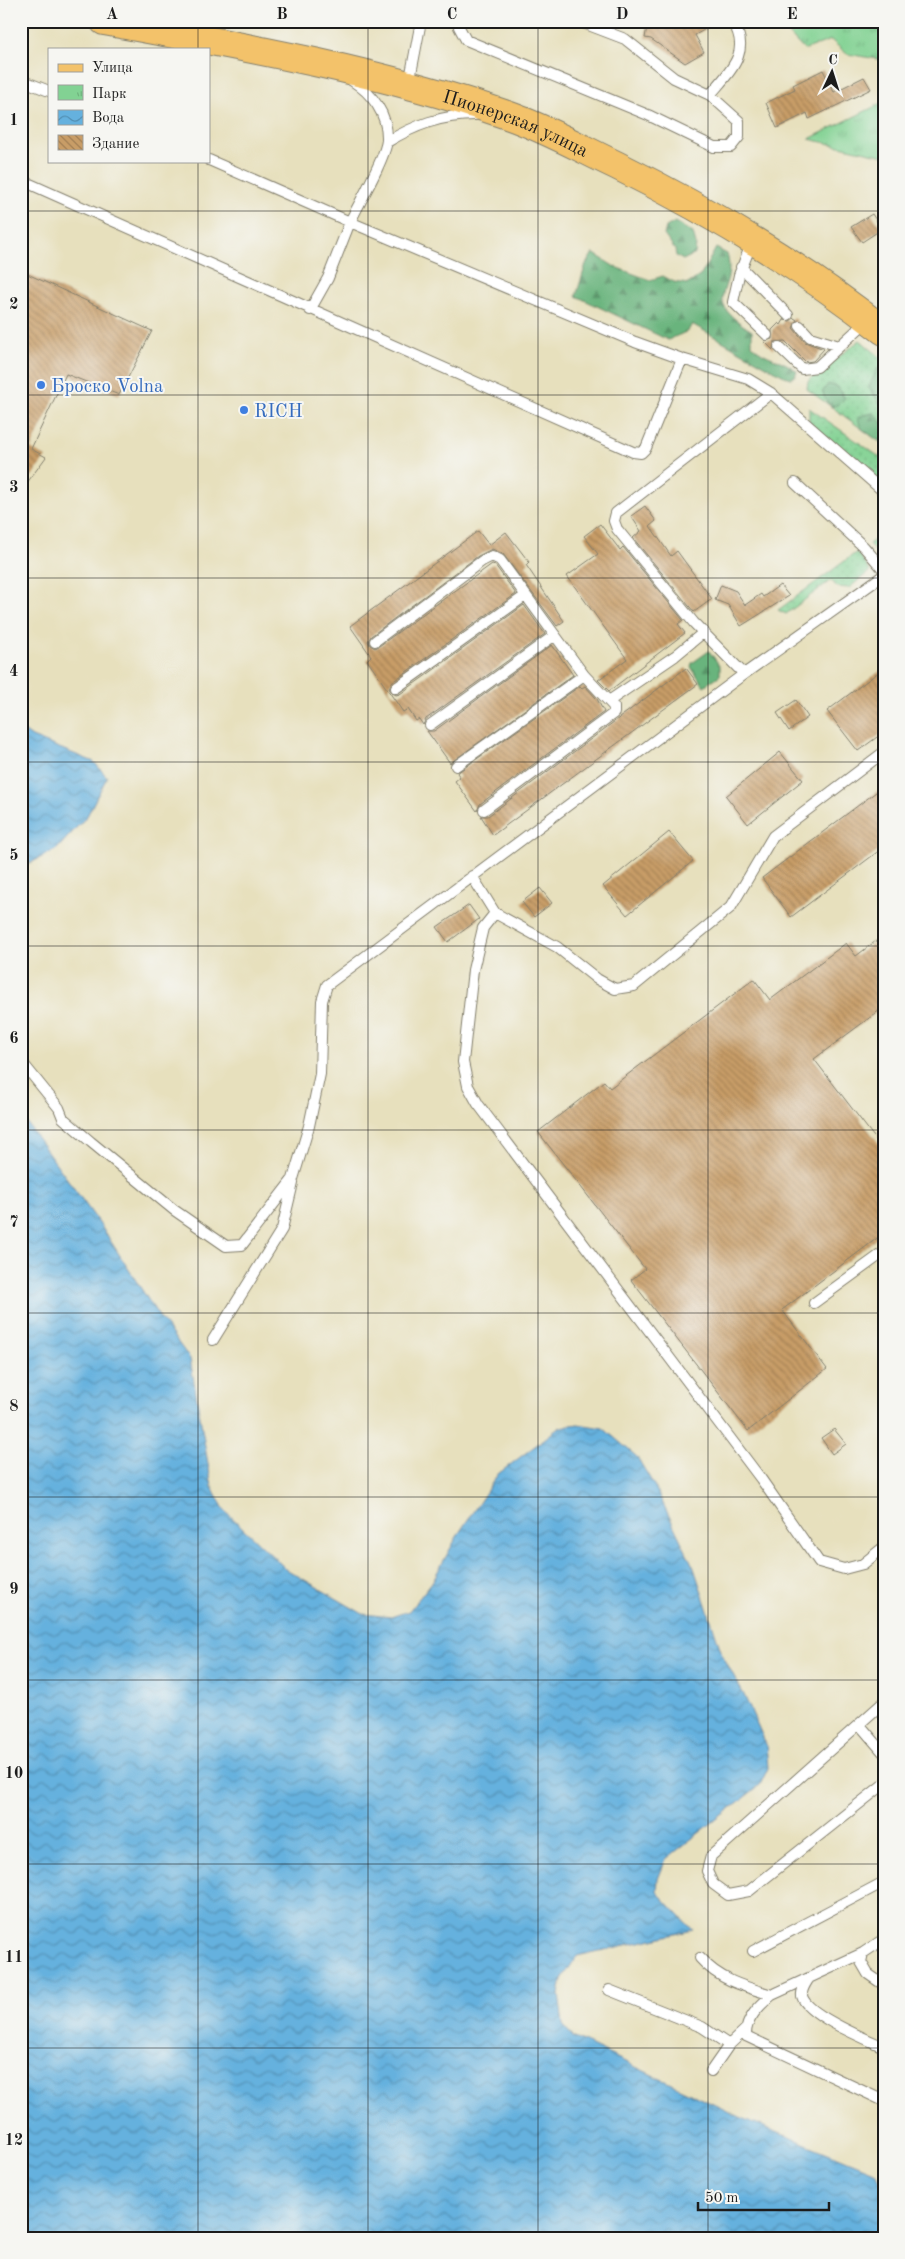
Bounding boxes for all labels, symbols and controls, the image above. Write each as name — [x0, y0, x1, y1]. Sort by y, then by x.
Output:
text: A — [106, 7, 118, 23]
text: B — [276, 7, 288, 23]
text: C — [447, 7, 457, 23]
text: D — [616, 7, 628, 23]
text: E — [786, 7, 798, 23]
legend — [48, 48, 210, 162]
north arrow — [808, 48, 858, 98]
text: С — [828, 53, 838, 67]
text: Улица — [92, 61, 133, 76]
text: Парк — [92, 87, 127, 102]
street label: Пионерская улица — [440, 88, 591, 162]
text: Вода — [92, 111, 125, 126]
text: 1 — [9, 113, 19, 129]
text: Здание — [92, 137, 139, 152]
text: 2 — [9, 297, 19, 313]
place label: Броско Volna — [51, 378, 164, 397]
marker: Броско Volna — [35, 379, 47, 391]
place label: RICH — [254, 403, 303, 422]
marker: RICH — [238, 404, 250, 416]
text: 3 — [9, 480, 19, 496]
text: 4 — [9, 664, 19, 680]
text: 5 — [9, 848, 19, 864]
text: 6 — [9, 1031, 19, 1047]
text: 7 — [9, 1215, 19, 1231]
text: 8 — [9, 1399, 19, 1415]
text: 9 — [9, 1582, 19, 1598]
text: 10 — [5, 1766, 23, 1782]
text: 11 — [5, 1950, 23, 1966]
text: 12 — [5, 2133, 23, 2149]
scale bar — [698, 2179, 829, 2211]
text: 50 m — [705, 2191, 739, 2206]

